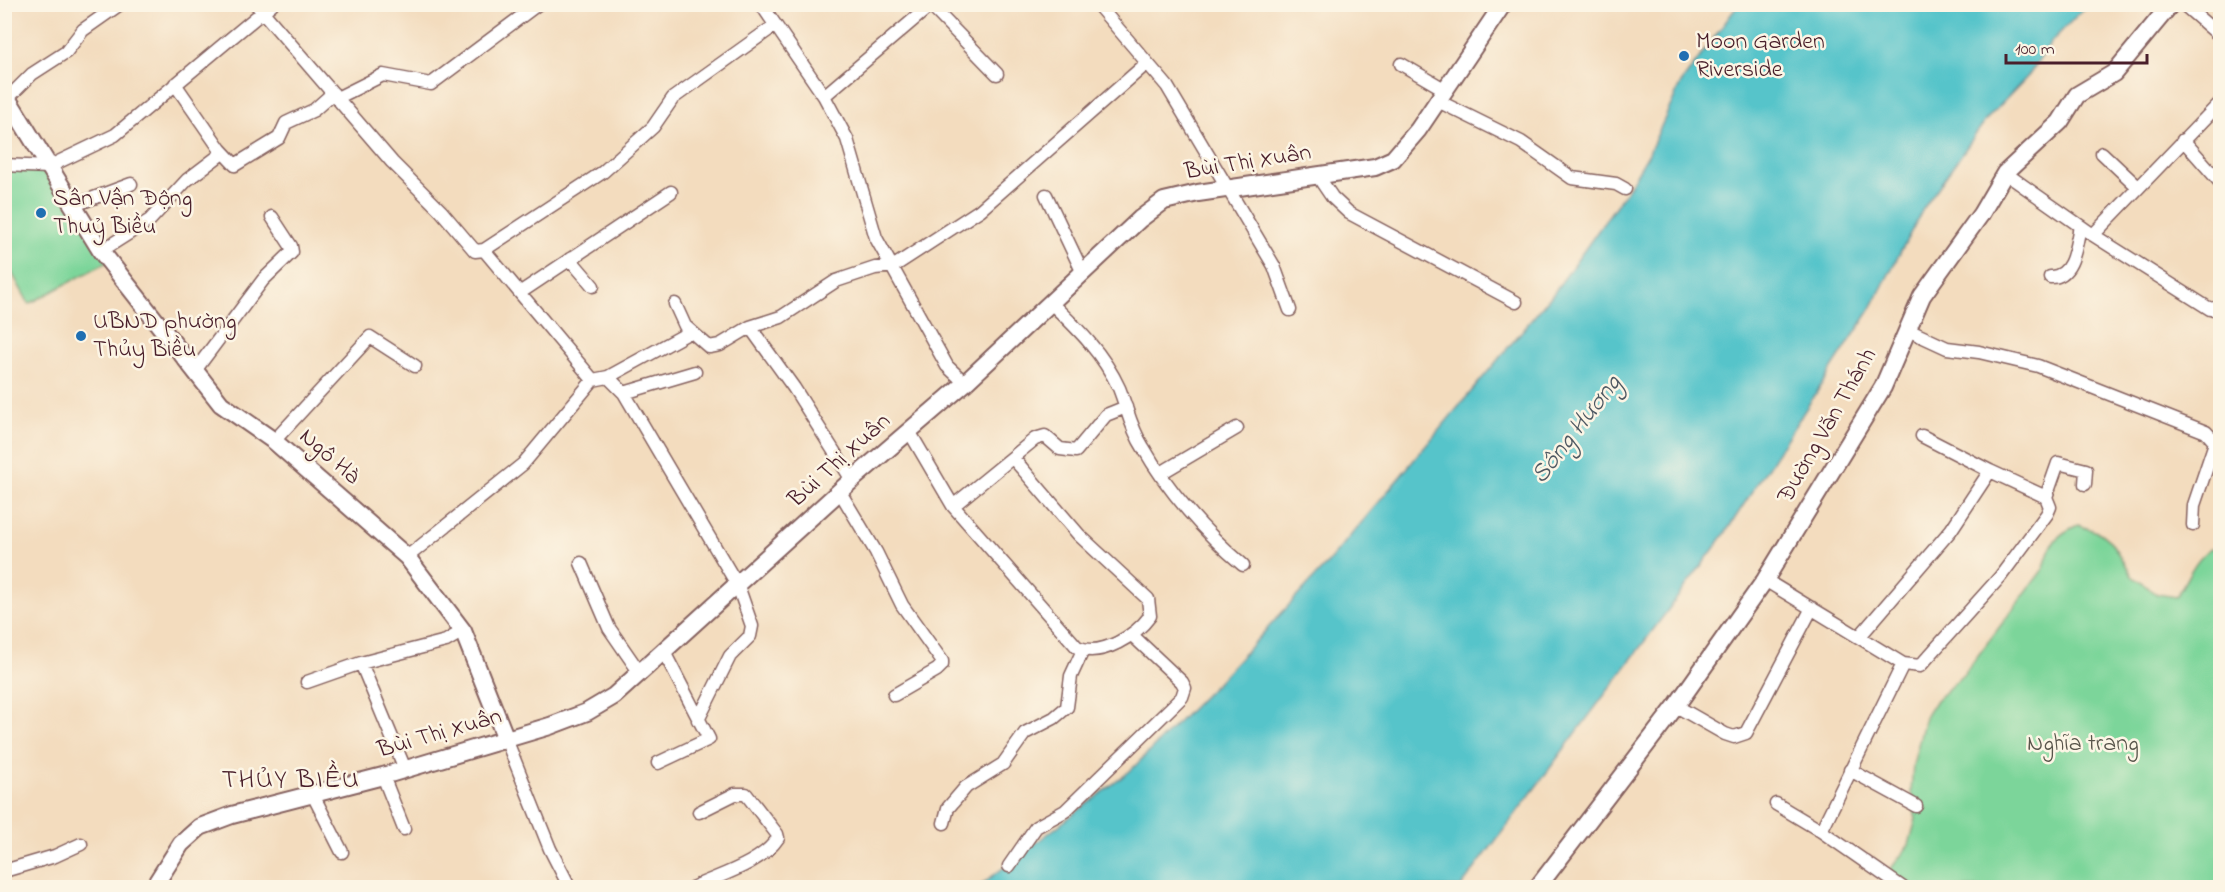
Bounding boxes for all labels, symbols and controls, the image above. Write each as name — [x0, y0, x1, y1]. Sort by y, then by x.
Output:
place label: Moon Garden Riverside — [1696, 25, 1825, 88]
scale bar — [2006, 27, 2147, 65]
text: 100 m — [2015, 37, 2055, 63]
marker: Moon Garden Riverside — [1677, 49, 1691, 63]
street label: Bùi Thị Xuân — [1181, 136, 1314, 190]
place label: Sân Vận Động Thuỷ Biều — [53, 182, 192, 246]
marker: Sân Vận Động Thuỷ Biều — [34, 206, 48, 220]
place label: UBND phường Thủy Biều — [93, 305, 237, 369]
marker: UBND phường Thủy Biều — [74, 329, 88, 343]
street label: Đường Văn Thánh — [1769, 342, 1887, 511]
water label: Sông Hương — [1522, 366, 1633, 493]
street label: Bùi Thị Xuân — [780, 405, 899, 517]
street label: Ngô Hà — [291, 420, 367, 494]
street label: Bùi Thị Xuân — [373, 700, 506, 769]
park label: Nghĩa trang — [2027, 727, 2139, 762]
district label: THỦY BIỀU — [222, 760, 360, 800]

